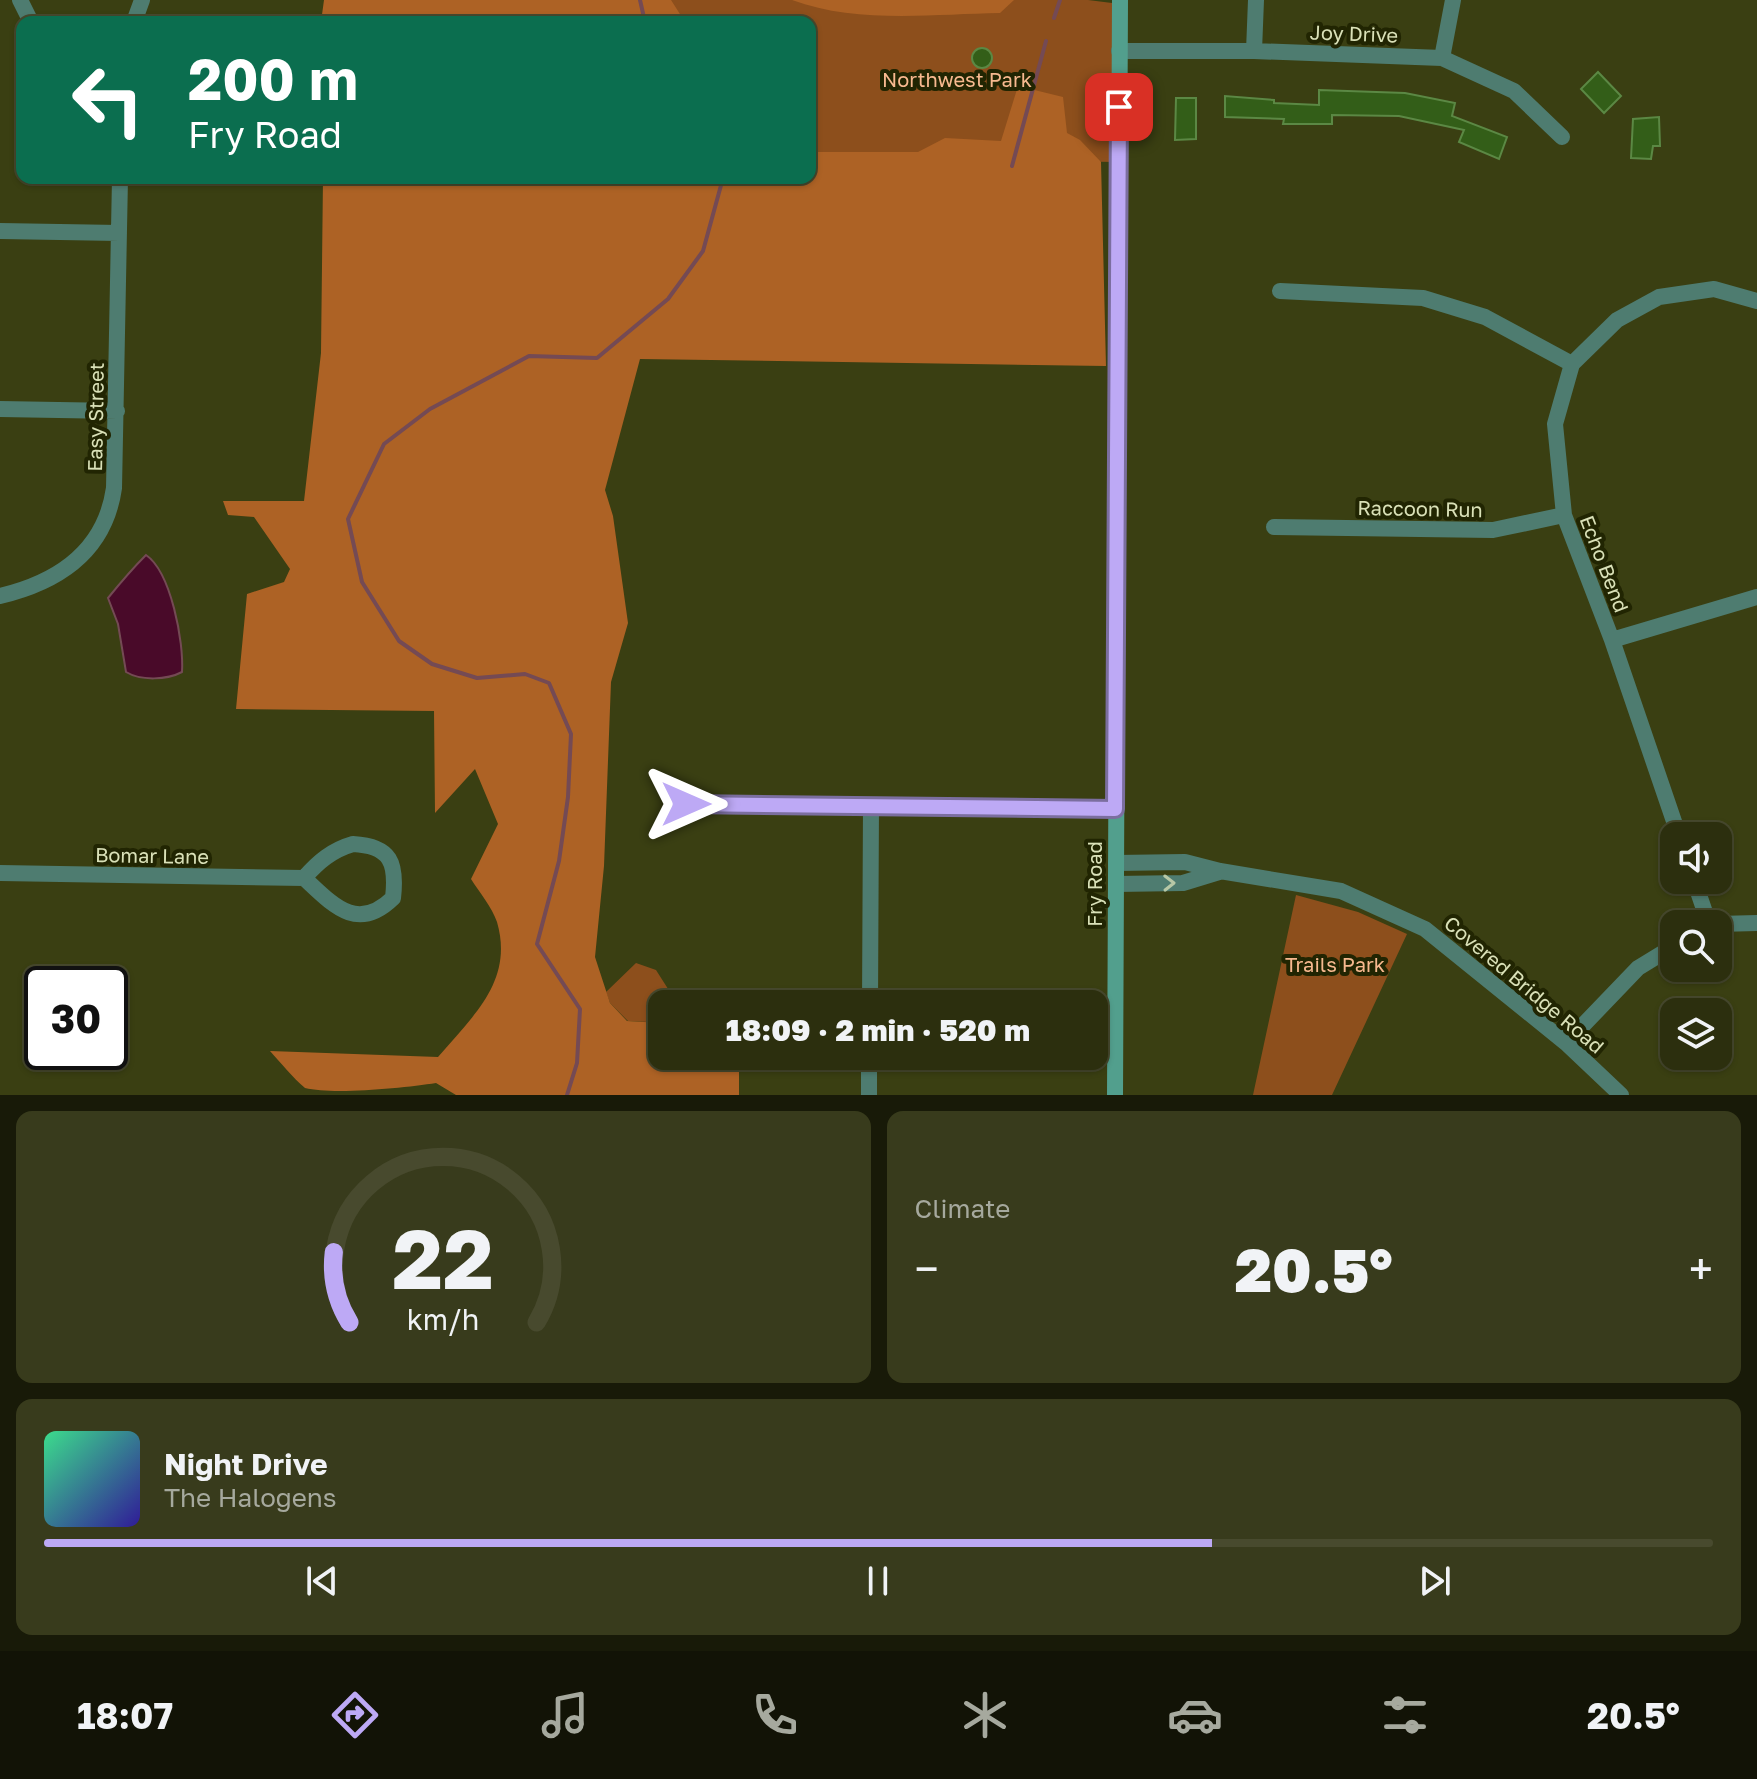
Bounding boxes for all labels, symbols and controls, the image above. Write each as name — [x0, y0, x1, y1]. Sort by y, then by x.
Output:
street label: Joy Drive — [1309, 19, 1399, 47]
text: 200 m — [188, 45, 358, 112]
icon: left — [56, 48, 160, 152]
park label: Northwest Park — [882, 67, 1032, 91]
pin — [1085, 73, 1153, 141]
icon: arrive — [1097, 85, 1141, 129]
text: Fry Road — [188, 113, 342, 156]
street label: Easy Street — [82, 362, 108, 472]
street label: Raccoon Run — [1357, 495, 1483, 521]
street label: Echo Bend — [1575, 512, 1634, 615]
position arrow — [644, 762, 728, 846]
map controls — [1660, 822, 1732, 1070]
button: sound — [1660, 822, 1732, 894]
street label: Fry Road — [1082, 841, 1106, 927]
street label: Bomar Lane — [95, 842, 209, 868]
one-way arrow — [1163, 874, 1176, 892]
street label: Covered Bridge Road — [1440, 910, 1609, 1058]
button: search — [1660, 910, 1732, 982]
park label: Trails Park — [1285, 952, 1385, 976]
speed limit sign: 30 — [24, 966, 128, 1070]
button: layers — [1660, 998, 1732, 1070]
text: 18:09 · 2 min · 520 m — [726, 1012, 1030, 1048]
text: Climate — [915, 1193, 1010, 1224]
text: 22 — [393, 1207, 494, 1307]
text: 20.5° — [1235, 1233, 1393, 1305]
text: − — [915, 1242, 939, 1295]
text: + — [1689, 1242, 1713, 1295]
text: km/h — [407, 1302, 480, 1336]
text: Night Drive — [164, 1446, 328, 1482]
text: The Halogens — [164, 1482, 337, 1513]
icon: previous — [300, 1559, 344, 1603]
icon: pause — [856, 1559, 900, 1603]
icon: next — [1413, 1559, 1457, 1603]
icon: directions — [327, 1687, 383, 1743]
icon: music — [537, 1687, 593, 1743]
icon: phone — [747, 1687, 803, 1743]
icon: climate — [957, 1687, 1013, 1743]
icon: car — [1167, 1687, 1223, 1743]
icon: filters — [1377, 1687, 1433, 1743]
text: 18:07 — [77, 1694, 173, 1737]
text: 20.5° — [1587, 1694, 1680, 1737]

